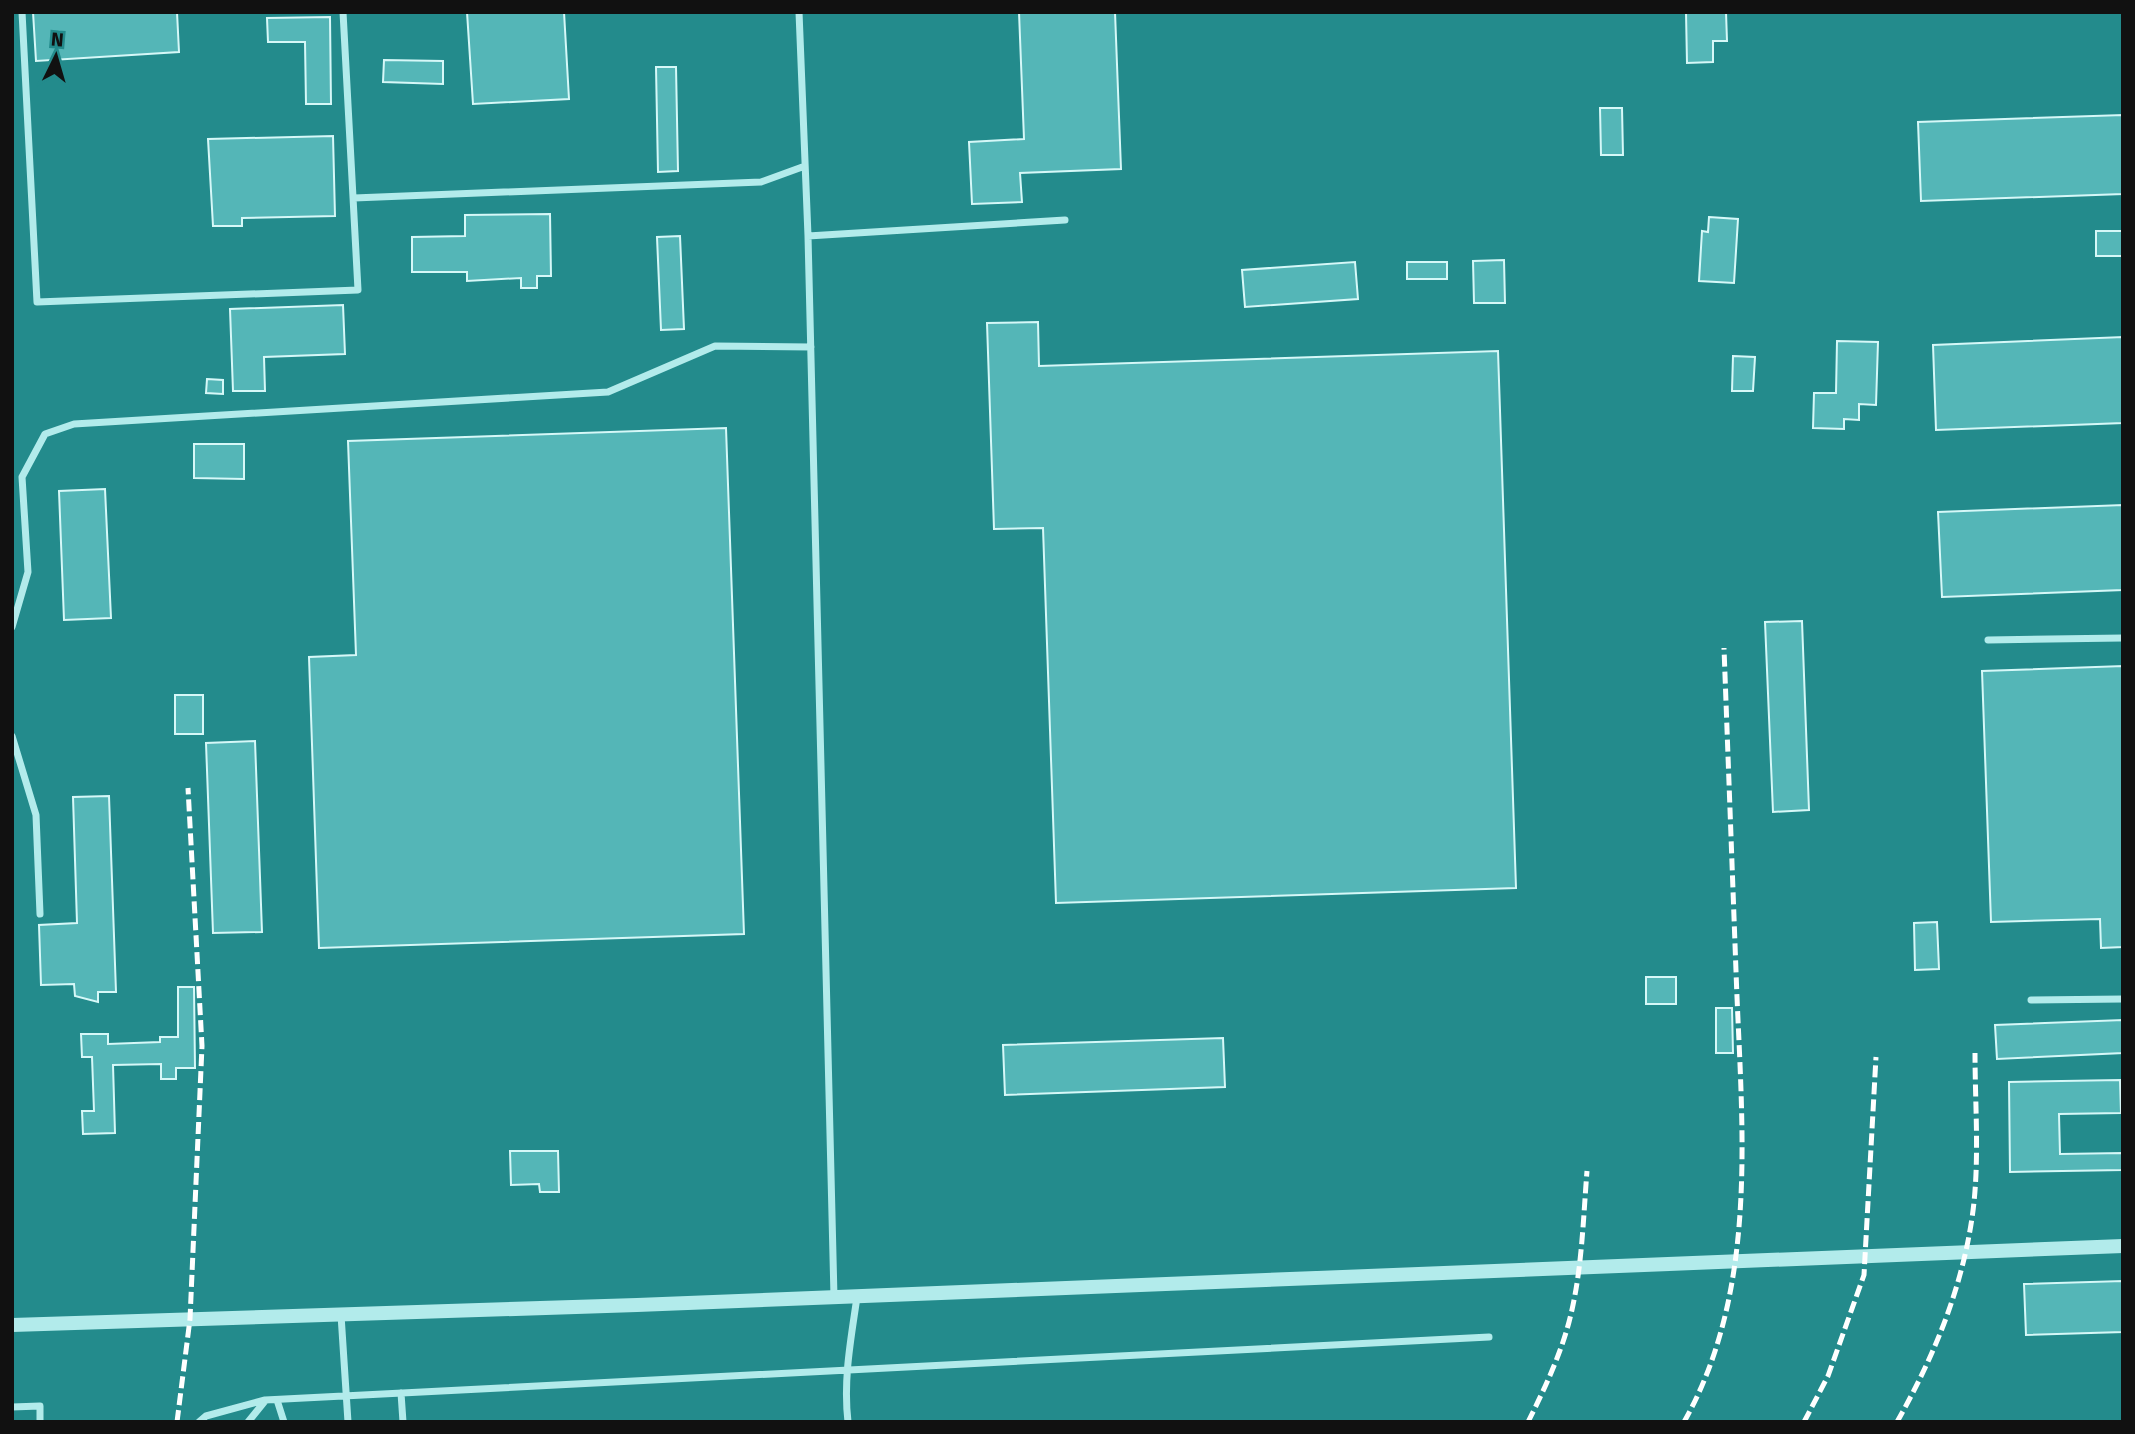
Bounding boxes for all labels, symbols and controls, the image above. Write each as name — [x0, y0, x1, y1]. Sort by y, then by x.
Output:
north arrow — [21, 21, 91, 91]
text: N — [50, 28, 65, 52]

